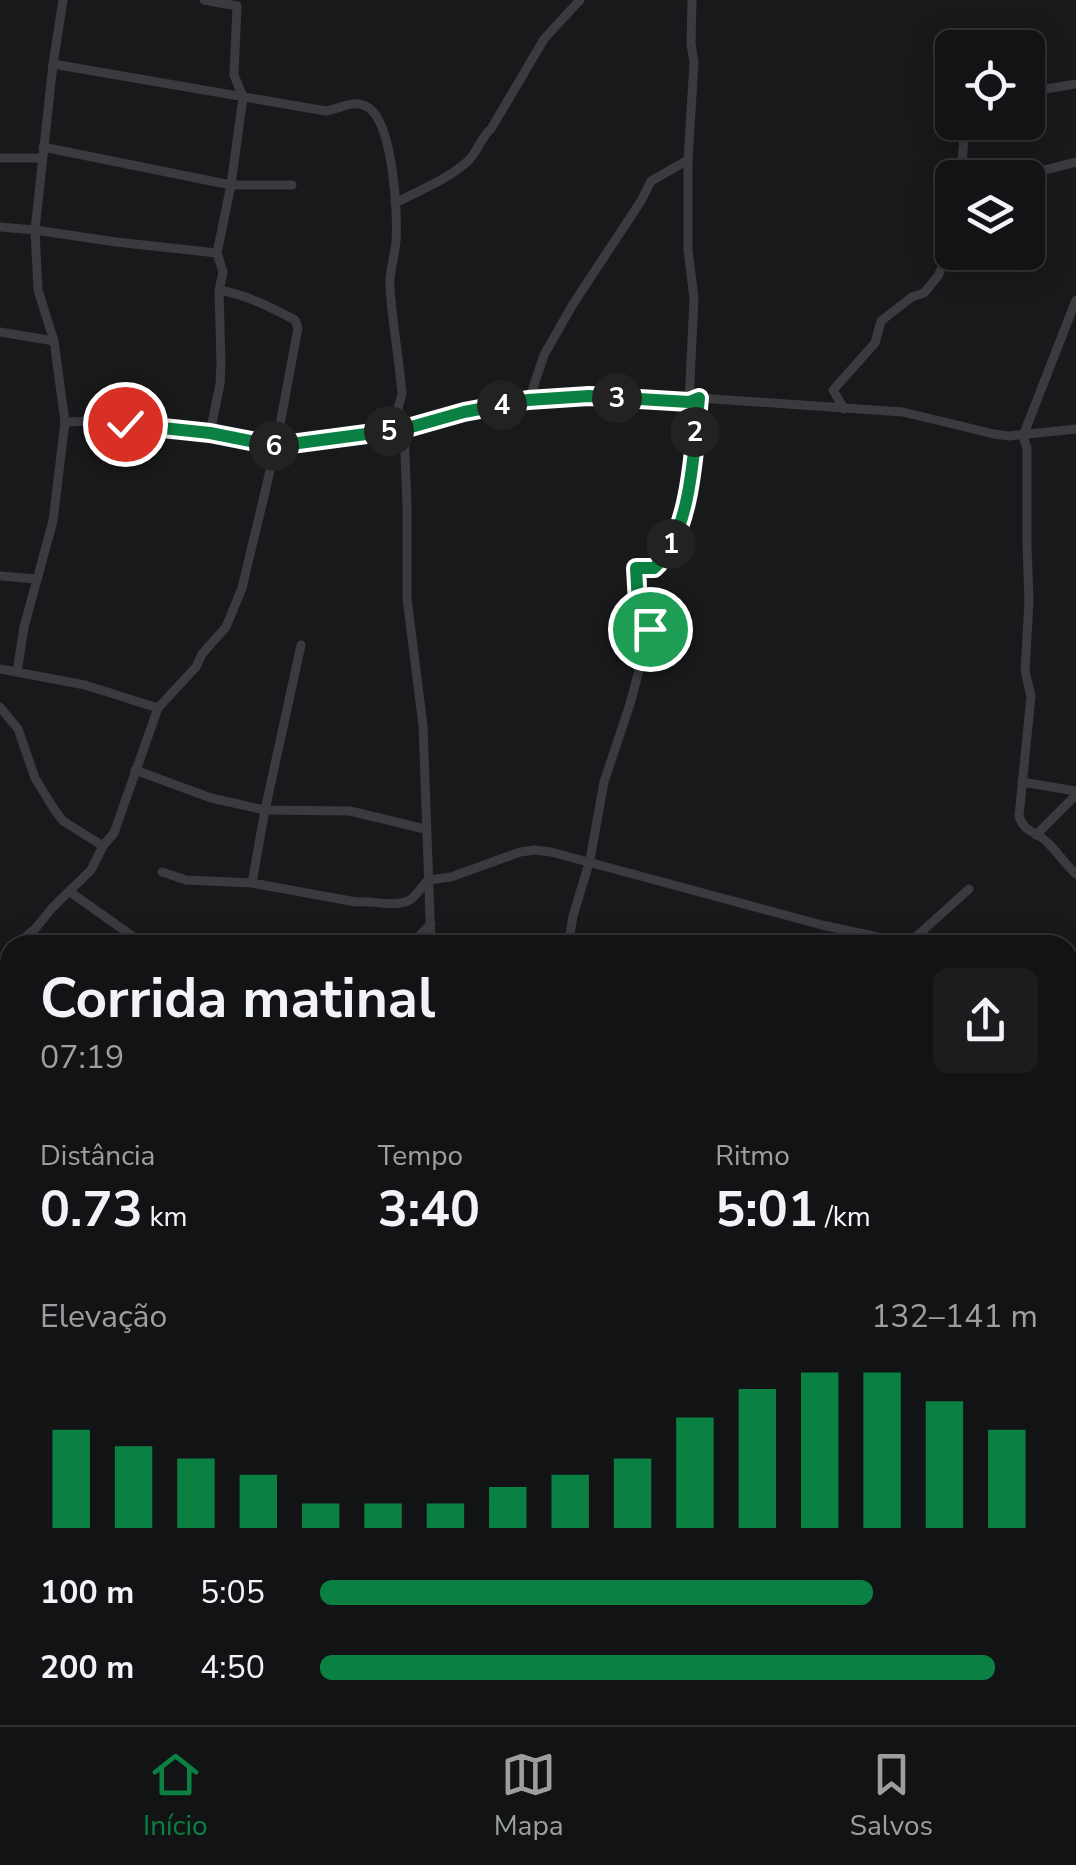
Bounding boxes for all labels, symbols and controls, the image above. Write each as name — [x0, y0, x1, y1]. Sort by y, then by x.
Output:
map controls — [935, 30, 1045, 270]
button: locate — [935, 30, 1045, 140]
button: layers — [935, 160, 1045, 270]
pin: 3 — [592, 373, 642, 423]
text: 3 — [609, 379, 625, 417]
pin: 4 — [477, 380, 527, 430]
pin — [83, 382, 168, 467]
text: 4 — [494, 386, 510, 424]
icon: check — [98, 397, 153, 452]
pin: 5 — [364, 406, 414, 456]
pin: 2 — [670, 407, 720, 457]
text: 5 — [381, 412, 397, 450]
text: 2 — [687, 413, 703, 451]
pin: 6 — [249, 421, 299, 471]
text: 6 — [266, 427, 282, 465]
pin: 1 — [646, 519, 696, 569]
text: 1 — [663, 525, 679, 563]
pin — [608, 587, 693, 672]
icon: arrive — [623, 602, 678, 657]
text: Corrida matinal — [40, 961, 435, 1036]
button: share — [933, 968, 1038, 1073]
text: 07:19 — [40, 1036, 124, 1079]
text: Distância — [40, 1137, 155, 1175]
text: Tempo — [378, 1137, 463, 1175]
text: Ritmo — [715, 1137, 790, 1175]
text: 0.73 — [40, 1175, 142, 1244]
text: 3:40 — [378, 1175, 480, 1244]
text: 5:01 — [715, 1175, 818, 1244]
text: km — [142, 1198, 188, 1236]
text: /km — [818, 1198, 871, 1236]
text: Elevação — [40, 1295, 167, 1338]
text: 132–141 m — [871, 1295, 1038, 1338]
text: 100 m — [40, 1571, 134, 1614]
text: 5:05 — [200, 1571, 265, 1614]
text: 200 m — [40, 1646, 134, 1689]
text: 4:50 — [200, 1646, 265, 1689]
tab: Início — [143, 1747, 208, 1845]
tab: Mapa — [494, 1747, 564, 1845]
tab: Salvos — [850, 1747, 933, 1845]

